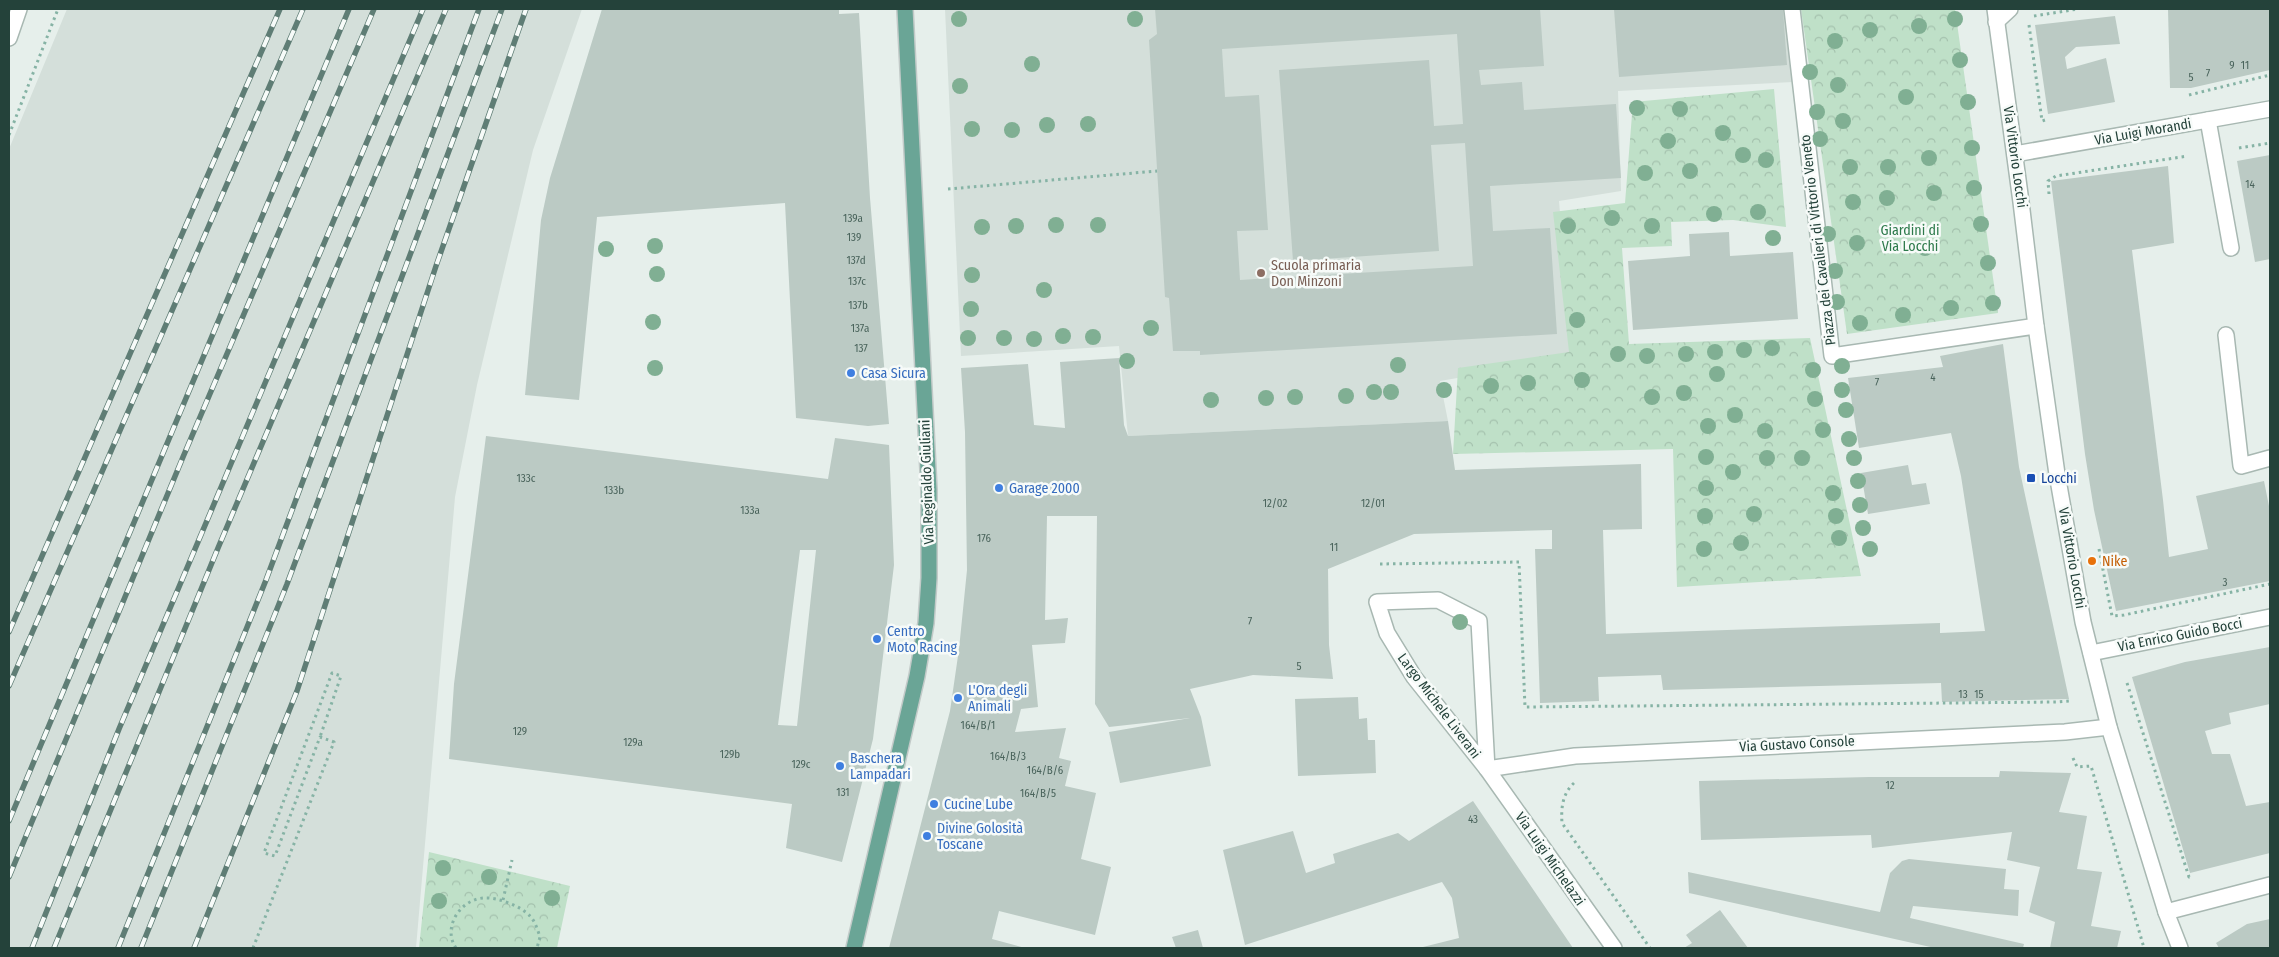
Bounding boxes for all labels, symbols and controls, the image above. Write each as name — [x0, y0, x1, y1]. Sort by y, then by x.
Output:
house number: 9 — [2229, 59, 2235, 72]
house number: 11 — [2241, 59, 2249, 72]
house number: 7 — [2206, 67, 2211, 80]
house number: 5 — [2188, 71, 2194, 84]
street label: Via Vittorio Locchi — [1999, 105, 2031, 209]
street label: Via Luigi Morandi — [2093, 115, 2193, 149]
street label: Piazza dei Cavalieri di Vittorio Veneto — [1797, 134, 1839, 346]
house number: 14 — [2245, 178, 2255, 191]
house number: 139a — [843, 212, 863, 225]
park label: Giardini di Via Locchi — [1880, 222, 1940, 255]
house number: 139 — [847, 231, 861, 244]
house number: 137d — [846, 254, 866, 267]
place label: Scuola primaria Don Minzoni — [1271, 257, 1361, 290]
marker: Scuola primaria Don Minzoni — [1255, 267, 1267, 279]
house number: 137c — [848, 275, 866, 288]
house number: 137b — [848, 299, 868, 312]
house number: 137a — [851, 322, 869, 335]
house number: 137 — [854, 342, 868, 355]
place label: Casa Sicura — [861, 365, 926, 382]
marker: Casa Sicura — [845, 367, 857, 379]
house number: 4 — [1930, 371, 1936, 384]
house number: 7 — [1875, 376, 1880, 389]
street label: Via Reginaldo Giuliani — [916, 419, 938, 545]
place label: Locchi — [2041, 470, 2077, 487]
house number: 133c — [517, 472, 536, 485]
marker: Locchi — [2025, 472, 2037, 484]
place label: Garage 2000 — [1009, 480, 1080, 497]
marker: Garage 2000 — [993, 482, 1005, 494]
house number: 133b — [604, 484, 624, 497]
house number: 12/02 — [1263, 497, 1287, 510]
house number: 12/01 — [1361, 497, 1385, 510]
house number: 133a — [740, 504, 760, 517]
street label: Via Vittorio Locchi — [2055, 506, 2089, 610]
house number: 176 — [977, 532, 992, 545]
house number: 11 — [1330, 541, 1338, 554]
place label: Nike — [2102, 553, 2127, 570]
marker: Nike — [2086, 555, 2098, 567]
house number: 3 — [2223, 576, 2228, 589]
house number: 7 — [1248, 615, 1253, 628]
street label: Via Enrico Guido Bocci — [2116, 615, 2244, 655]
place label: Centro Moto Racing — [887, 623, 958, 656]
marker: Centro Moto Racing — [871, 633, 883, 645]
street label: Largo Michele Liverani — [1394, 650, 1484, 762]
house number: 5 — [1296, 660, 1302, 673]
place label: L'Ora degli Animali — [968, 682, 1027, 715]
house number: 13 — [1958, 688, 1968, 701]
house number: 15 — [1974, 688, 1984, 701]
marker: L'Ora degli Animali — [952, 692, 964, 704]
house number: 164/B/1 — [961, 719, 995, 732]
house number: 129 — [513, 725, 527, 738]
street label: Via Gustavo Console — [1739, 732, 1855, 756]
house number: 129a — [623, 736, 643, 749]
house number: 129b — [720, 748, 740, 761]
place label: Baschera Lampadari — [850, 750, 911, 783]
house number: 164/B/3 — [990, 750, 1026, 763]
house number: 129c — [791, 758, 811, 771]
marker: Baschera Lampadari — [834, 760, 846, 772]
house number: 164/B/6 — [1027, 764, 1064, 777]
house number: 12 — [1885, 779, 1895, 792]
house number: 131 — [836, 786, 850, 799]
house number: 164/B/5 — [1020, 787, 1056, 800]
place label: Cucine Lube — [944, 796, 1013, 813]
marker: Cucine Lube — [928, 798, 940, 810]
street label: Via Luigi Michelazzi — [1512, 809, 1588, 909]
house number: 43 — [1468, 813, 1478, 826]
place label: Divine Golosità Toscane — [937, 820, 1023, 853]
marker: Divine Golosità Toscane — [921, 830, 933, 842]

